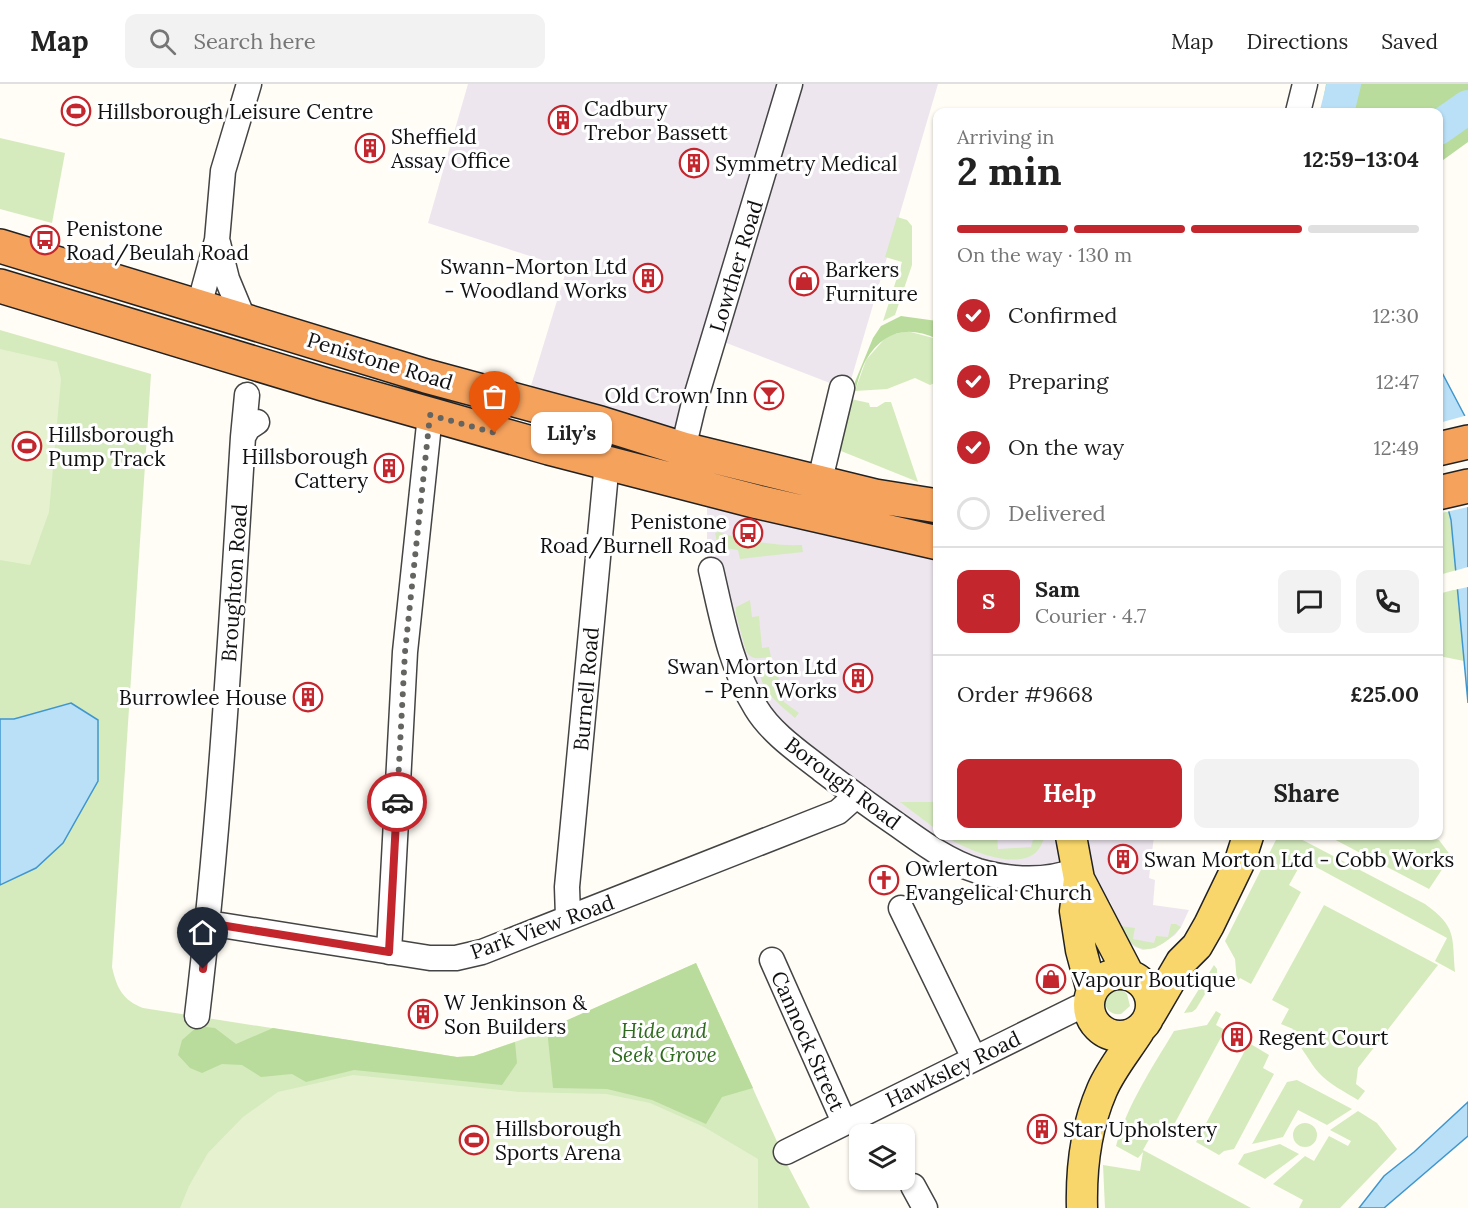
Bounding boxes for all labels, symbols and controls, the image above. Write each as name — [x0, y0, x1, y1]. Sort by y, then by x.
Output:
search box — [125, 14, 545, 68]
text: Map — [30, 23, 89, 59]
icon: search — [146, 25, 179, 58]
text: Search here — [194, 27, 316, 55]
text: Map — [1171, 28, 1214, 55]
text: Directions — [1247, 28, 1348, 55]
text: Saved — [1381, 28, 1438, 55]
sports icon: Hillsborough Leisure Centre — [60, 95, 92, 127]
place label: Cadbury Trebor Bassett — [584, 95, 728, 146]
place label: Hillsborough Leisure Centre — [97, 98, 373, 125]
building icon: Cadbury Trebor Bassett — [547, 104, 579, 136]
place label: Sheffield Assay Office — [390, 123, 510, 174]
text: Arriving in — [957, 124, 1054, 149]
building icon: Sheffield Assay Office — [354, 132, 386, 164]
text: 12:59–13:04 — [1303, 145, 1419, 173]
text: 2 min — [957, 146, 1062, 196]
building icon: Symmetry Medical — [678, 147, 710, 179]
place label: Symmetry Medical — [715, 150, 897, 177]
street label: Lowther Road — [703, 197, 769, 335]
place label: Penistone Road/Beulah Road — [66, 215, 249, 266]
bus stop icon: Penistone Road/Beulah Road — [29, 224, 61, 256]
text: On the way · 130 m — [957, 242, 1132, 267]
place label: Swann-Morton Ltd - Woodland Works — [440, 253, 627, 304]
place label: Barkers Furniture — [825, 256, 918, 307]
building icon: Swann-Morton Ltd - Woodland Works — [632, 262, 664, 294]
shop icon: Barkers Furniture — [788, 265, 820, 297]
icon: check — [957, 299, 990, 332]
text: Confirmed — [1008, 301, 1117, 329]
text: 12:30 — [1372, 303, 1419, 328]
street label: Penistone Road — [304, 326, 456, 396]
icon: check — [957, 365, 990, 398]
text: Preparing — [1008, 367, 1108, 395]
text: 12:47 — [1376, 369, 1419, 394]
pin — [469, 371, 520, 433]
bar icon: Old Crown Inn — [753, 379, 785, 411]
icon: bag — [478, 380, 511, 413]
place label: Old Crown Inn — [604, 382, 748, 409]
callout: Lily’s — [531, 412, 612, 454]
text: Lily’s — [547, 420, 596, 445]
place label: Hillsborough Pump Track — [48, 421, 174, 472]
sports icon: Hillsborough Pump Track — [11, 430, 43, 462]
icon: check — [957, 431, 990, 464]
text: On the way — [1008, 433, 1124, 461]
text: 12:49 — [1374, 435, 1419, 460]
place label: Hillsborough Cattery — [242, 443, 368, 494]
building icon: Hillsborough Cattery — [373, 452, 405, 484]
text: Delivered — [1008, 499, 1106, 527]
street label: Broughton Road — [215, 503, 253, 663]
place label: Penistone Road/Burnell Road — [540, 508, 727, 559]
bus stop icon: Penistone Road/Burnell Road — [732, 517, 764, 549]
button: chat — [1278, 570, 1341, 633]
button: phone — [1356, 570, 1419, 633]
text: Sam — [1035, 575, 1080, 603]
text: S — [982, 587, 995, 615]
text: Courier · 4.7 — [1035, 603, 1146, 628]
street label: Burnell Road — [567, 626, 605, 752]
place label: Swan Morton Ltd - Penn Works — [667, 653, 837, 704]
building icon: Swan Morton Ltd - Penn Works — [842, 662, 874, 694]
text: Order #9668 — [957, 680, 1093, 708]
text: £25.00 — [1350, 680, 1419, 708]
building icon: Burrowlee House — [292, 681, 324, 713]
place label: Burrowlee House — [119, 684, 287, 711]
street label: Borough Road — [780, 731, 906, 835]
button: Help — [957, 759, 1182, 828]
button: Share — [1194, 759, 1419, 828]
courier — [367, 772, 427, 832]
icon: car — [381, 786, 414, 819]
building icon: Swan Morton Ltd - Cobb Works — [1107, 843, 1139, 875]
place label: Swan Morton Ltd - Cobb Works — [1144, 846, 1454, 873]
place label: Owlerton Evangelical Church — [905, 855, 1092, 906]
church icon: Owlerton Evangelical Church — [868, 864, 900, 896]
street label: Park View Road — [466, 889, 618, 965]
pin — [177, 907, 228, 969]
icon: home — [186, 916, 219, 949]
shop icon: Vapour Boutique — [1035, 963, 1067, 995]
place label: Vapour Boutique — [1071, 966, 1236, 993]
street label: Cannock Street — [765, 967, 851, 1116]
place label: W Jenkinson & Son Builders — [444, 989, 587, 1040]
building icon: W Jenkinson & Son Builders — [407, 998, 439, 1030]
park label: Hide and Seek Grove — [611, 1017, 717, 1068]
building icon: Regent Court — [1221, 1021, 1253, 1053]
place label: Regent Court — [1258, 1024, 1389, 1051]
street label: Hawksley Road — [881, 1025, 1025, 1113]
building icon: Star Upholstery — [1026, 1113, 1058, 1145]
place label: Hillsborough Sports Arena — [495, 1115, 621, 1166]
place label: Star Upholstery — [1063, 1116, 1217, 1143]
sports icon: Hillsborough Sports Arena — [458, 1124, 490, 1156]
map controls — [849, 1124, 915, 1190]
button: layers — [849, 1124, 915, 1190]

